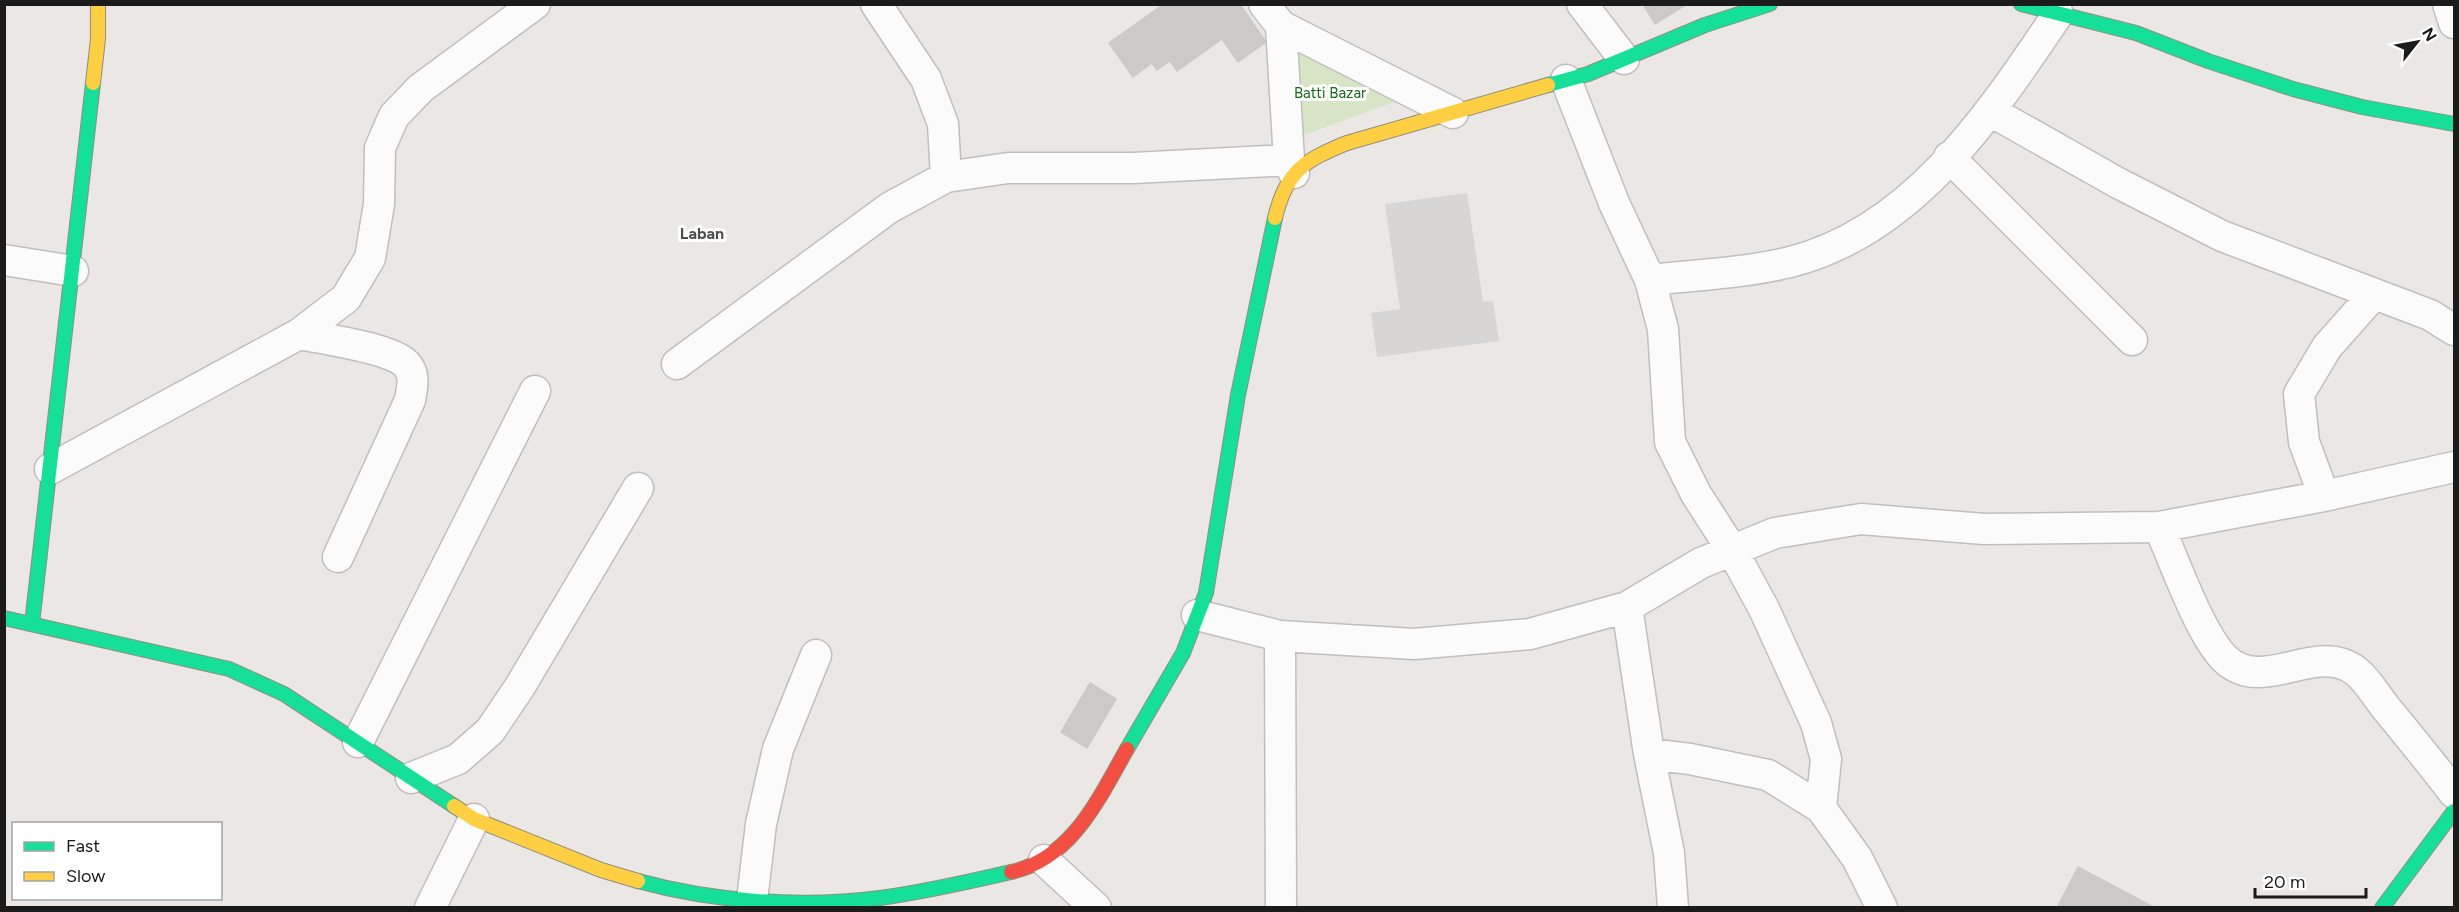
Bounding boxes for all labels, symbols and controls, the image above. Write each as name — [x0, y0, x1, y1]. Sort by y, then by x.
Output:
north arrow — [2387, 12, 2447, 72]
text: N — [2418, 24, 2441, 45]
park label: Batti Bazar — [1294, 84, 1366, 102]
district label: Laban — [680, 224, 724, 243]
legend — [12, 822, 222, 900]
text: Fast — [66, 835, 100, 857]
scale bar — [2255, 861, 2366, 899]
text: Slow — [66, 865, 105, 887]
text: 20 m — [2264, 871, 2305, 893]

